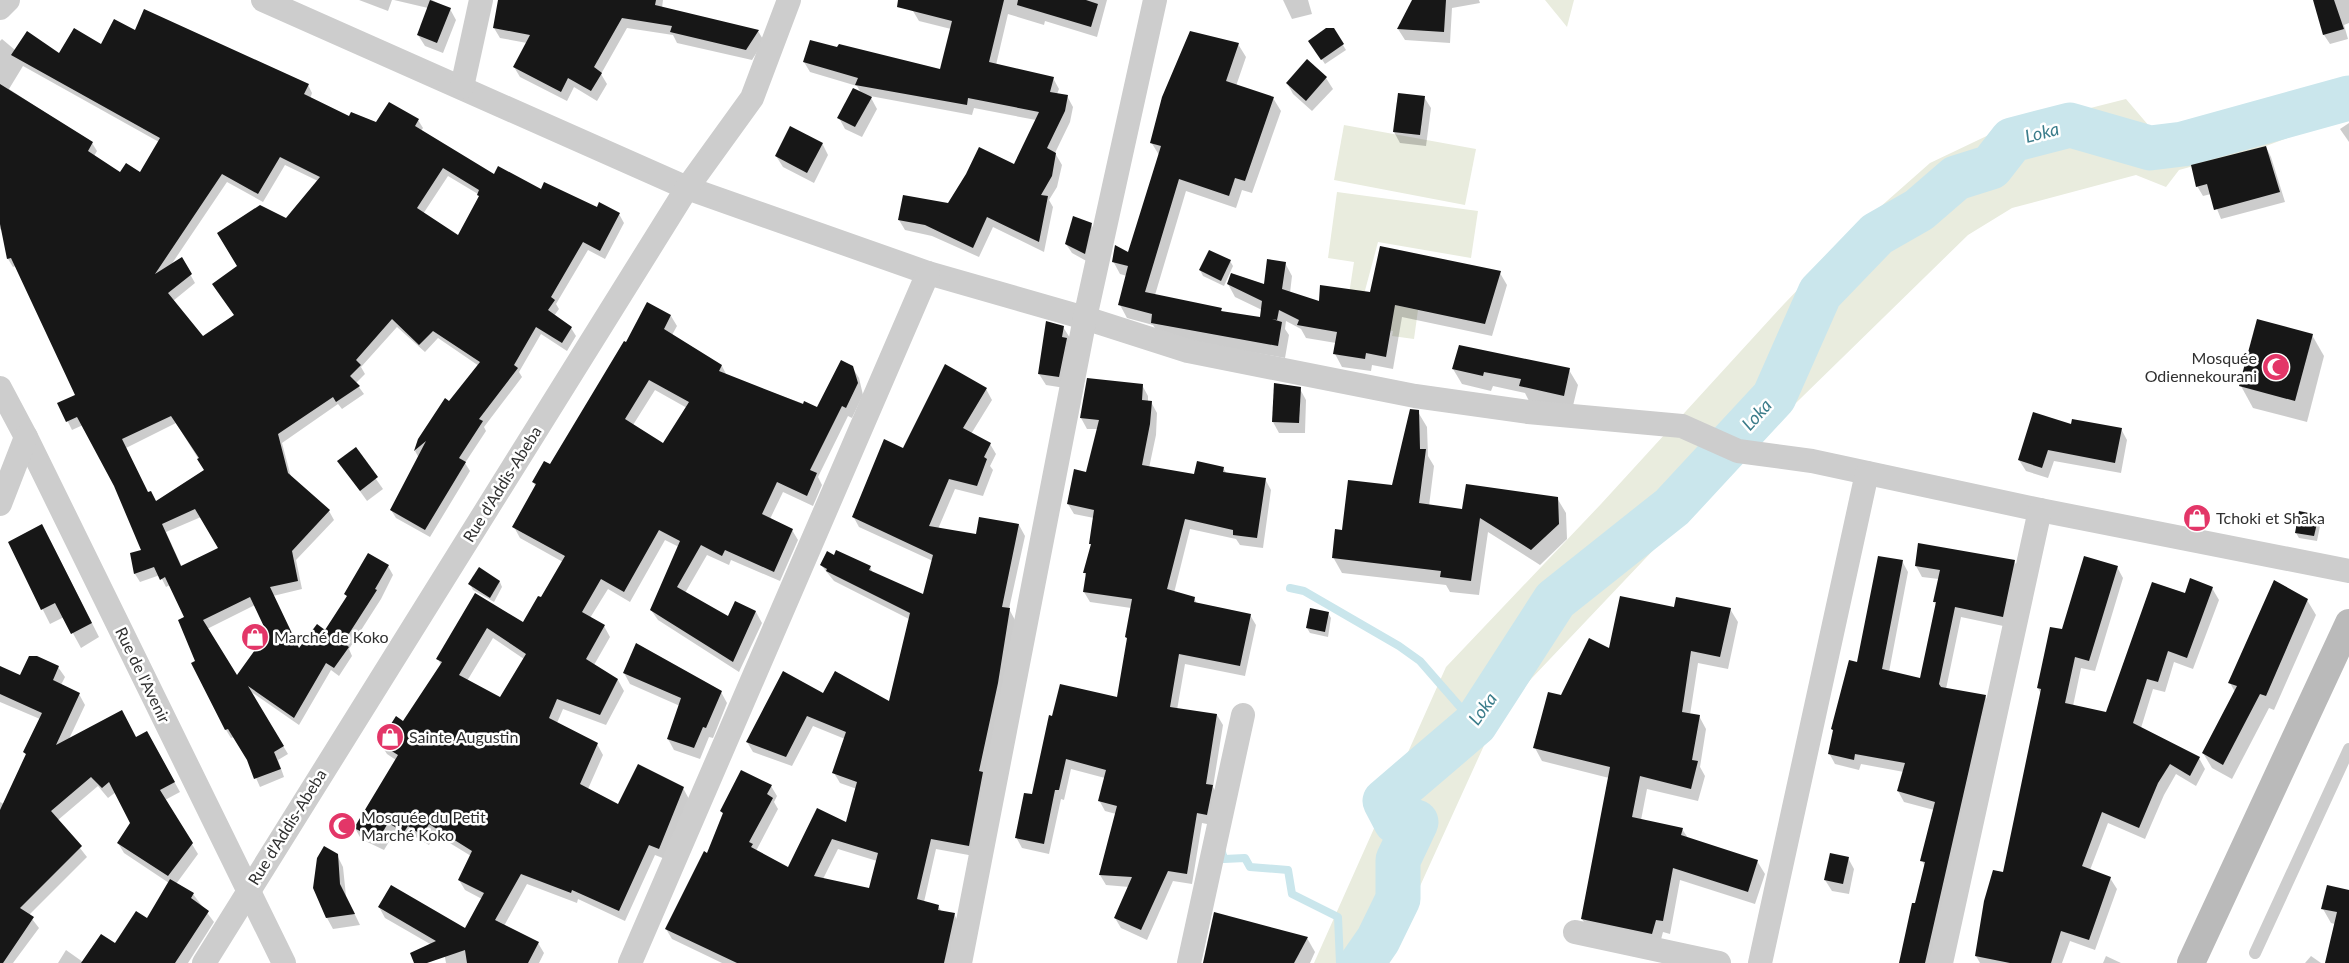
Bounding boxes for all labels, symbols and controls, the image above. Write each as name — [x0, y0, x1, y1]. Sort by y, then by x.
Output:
water label: Loka — [2022, 117, 2061, 147]
place label: Mosquée Odiennekourani — [2145, 348, 2257, 385]
mosque icon: Mosquée Odiennekourani — [2261, 352, 2291, 382]
water label: Loka — [1737, 394, 1776, 435]
street label: Rue d'Addis-Abeba — [458, 422, 545, 545]
shop icon: Tchoki et Shaka — [2182, 503, 2212, 533]
place label: Tchoki et Shaka — [2216, 508, 2325, 527]
shop icon: Marché de Koko — [240, 622, 270, 652]
street label: Rue de l'Avenir — [112, 624, 175, 726]
place label: Marché de Koko — [274, 627, 389, 646]
water label: Loka — [1463, 688, 1501, 729]
shop icon: Sainte Augustin — [375, 722, 405, 752]
place label: Sainte Augustin — [409, 727, 518, 746]
street label: Rue d'Addis-Abeba — [243, 765, 330, 888]
place label: Mosquée du Petit Marché Koko — [361, 807, 486, 844]
mosque icon: Mosquée du Petit Marché Koko — [327, 811, 357, 841]

